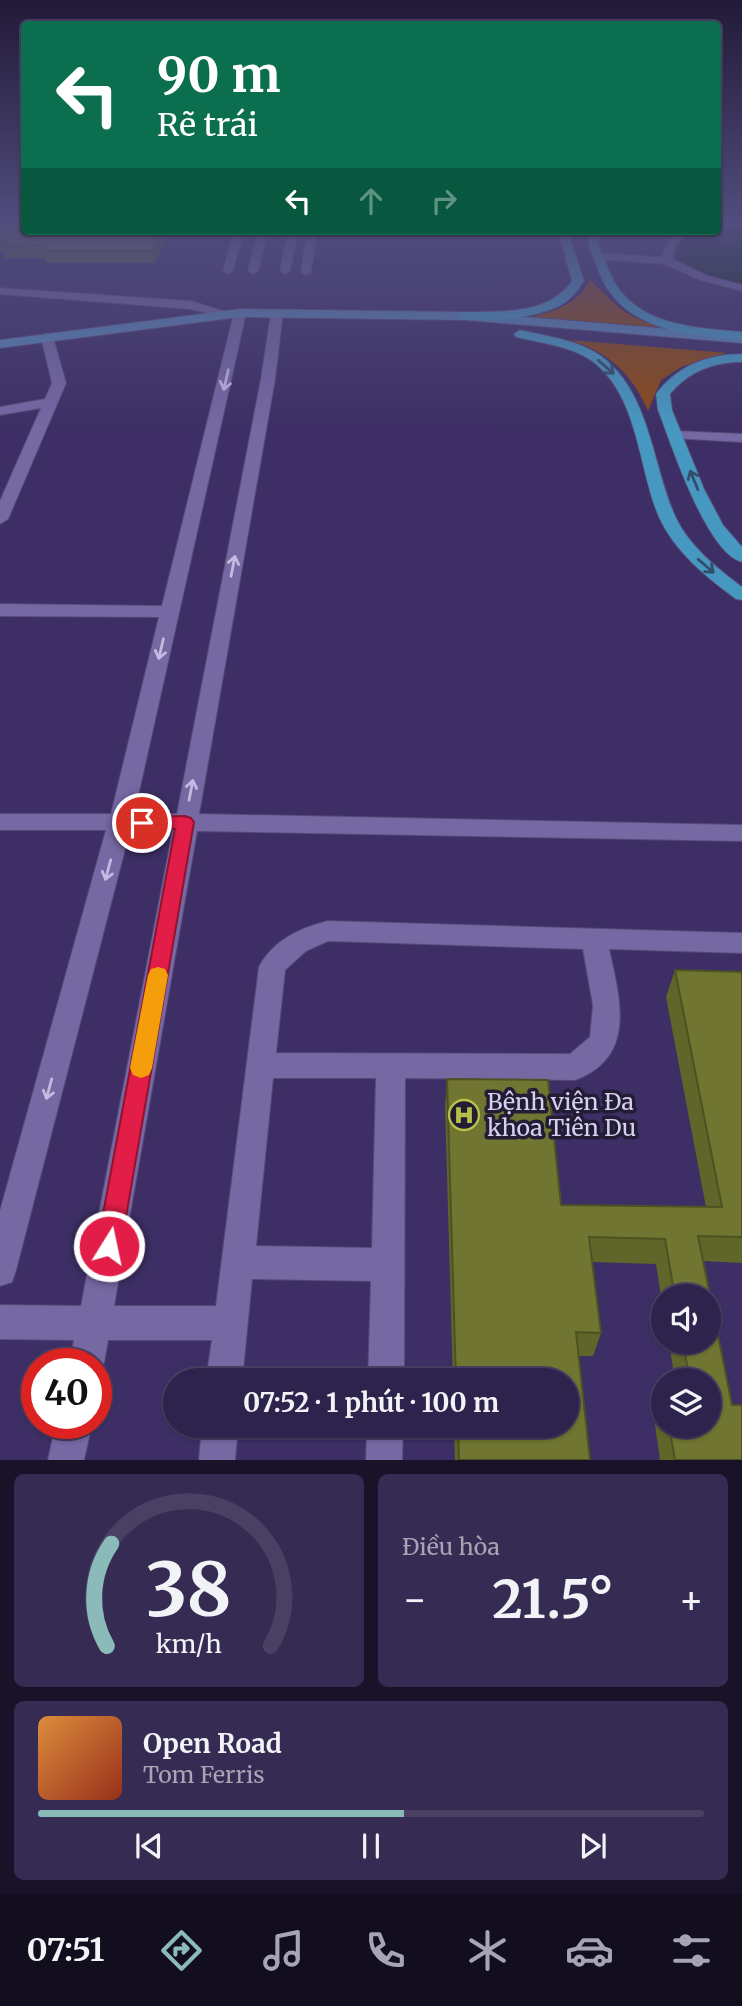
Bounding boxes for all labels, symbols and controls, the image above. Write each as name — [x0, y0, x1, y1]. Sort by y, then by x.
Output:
text: 90 m — [157, 44, 281, 105]
icon: left — [42, 49, 133, 140]
text: Rẽ trái — [157, 105, 258, 145]
icon: left — [279, 182, 317, 220]
icon: ahead — [352, 182, 390, 220]
icon: right — [425, 182, 463, 220]
one-way arrow — [597, 359, 615, 375]
one-way arrow — [218, 368, 232, 391]
one-way arrow — [687, 469, 700, 491]
one-way arrow — [227, 555, 240, 578]
one-way arrow — [697, 558, 715, 574]
one-way arrow — [154, 637, 168, 660]
one-way arrow — [185, 779, 198, 802]
pin — [112, 793, 172, 853]
icon: arrive — [123, 804, 161, 842]
one-way arrow — [100, 858, 113, 880]
one-way arrow — [41, 1078, 54, 1100]
place label: Bệnh viện Đa khoa Tiên Du — [487, 1087, 636, 1142]
hospital icon: Bệnh viện Đa khoa Tiên Du — [447, 1098, 481, 1132]
position arrow — [72, 1209, 146, 1283]
map controls — [651, 1284, 721, 1438]
button: sound — [651, 1284, 721, 1354]
speed limit sign: 40 — [21, 1348, 112, 1439]
button: layers — [651, 1368, 721, 1438]
text: 07:52 · 1 phút · 100 m — [243, 1386, 499, 1419]
text: Điều hòa — [402, 1532, 500, 1561]
text: 38 — [146, 1545, 232, 1637]
text: 21.5° — [492, 1567, 614, 1632]
text: − — [402, 1576, 427, 1623]
text: + — [679, 1576, 704, 1623]
text: km/h — [156, 1628, 222, 1660]
text: Open Road — [143, 1727, 282, 1760]
text: Tom Ferris — [143, 1760, 265, 1789]
icon: previous — [130, 1827, 168, 1865]
icon: pause — [352, 1827, 390, 1865]
icon: next — [574, 1827, 612, 1865]
icon: directions — [157, 1926, 206, 1975]
icon: music — [259, 1926, 308, 1975]
icon: phone — [361, 1926, 410, 1975]
icon: climate — [463, 1926, 512, 1975]
icon: car — [565, 1926, 614, 1975]
icon: filters — [667, 1926, 716, 1975]
text: 07:51 — [26, 1930, 104, 1970]

